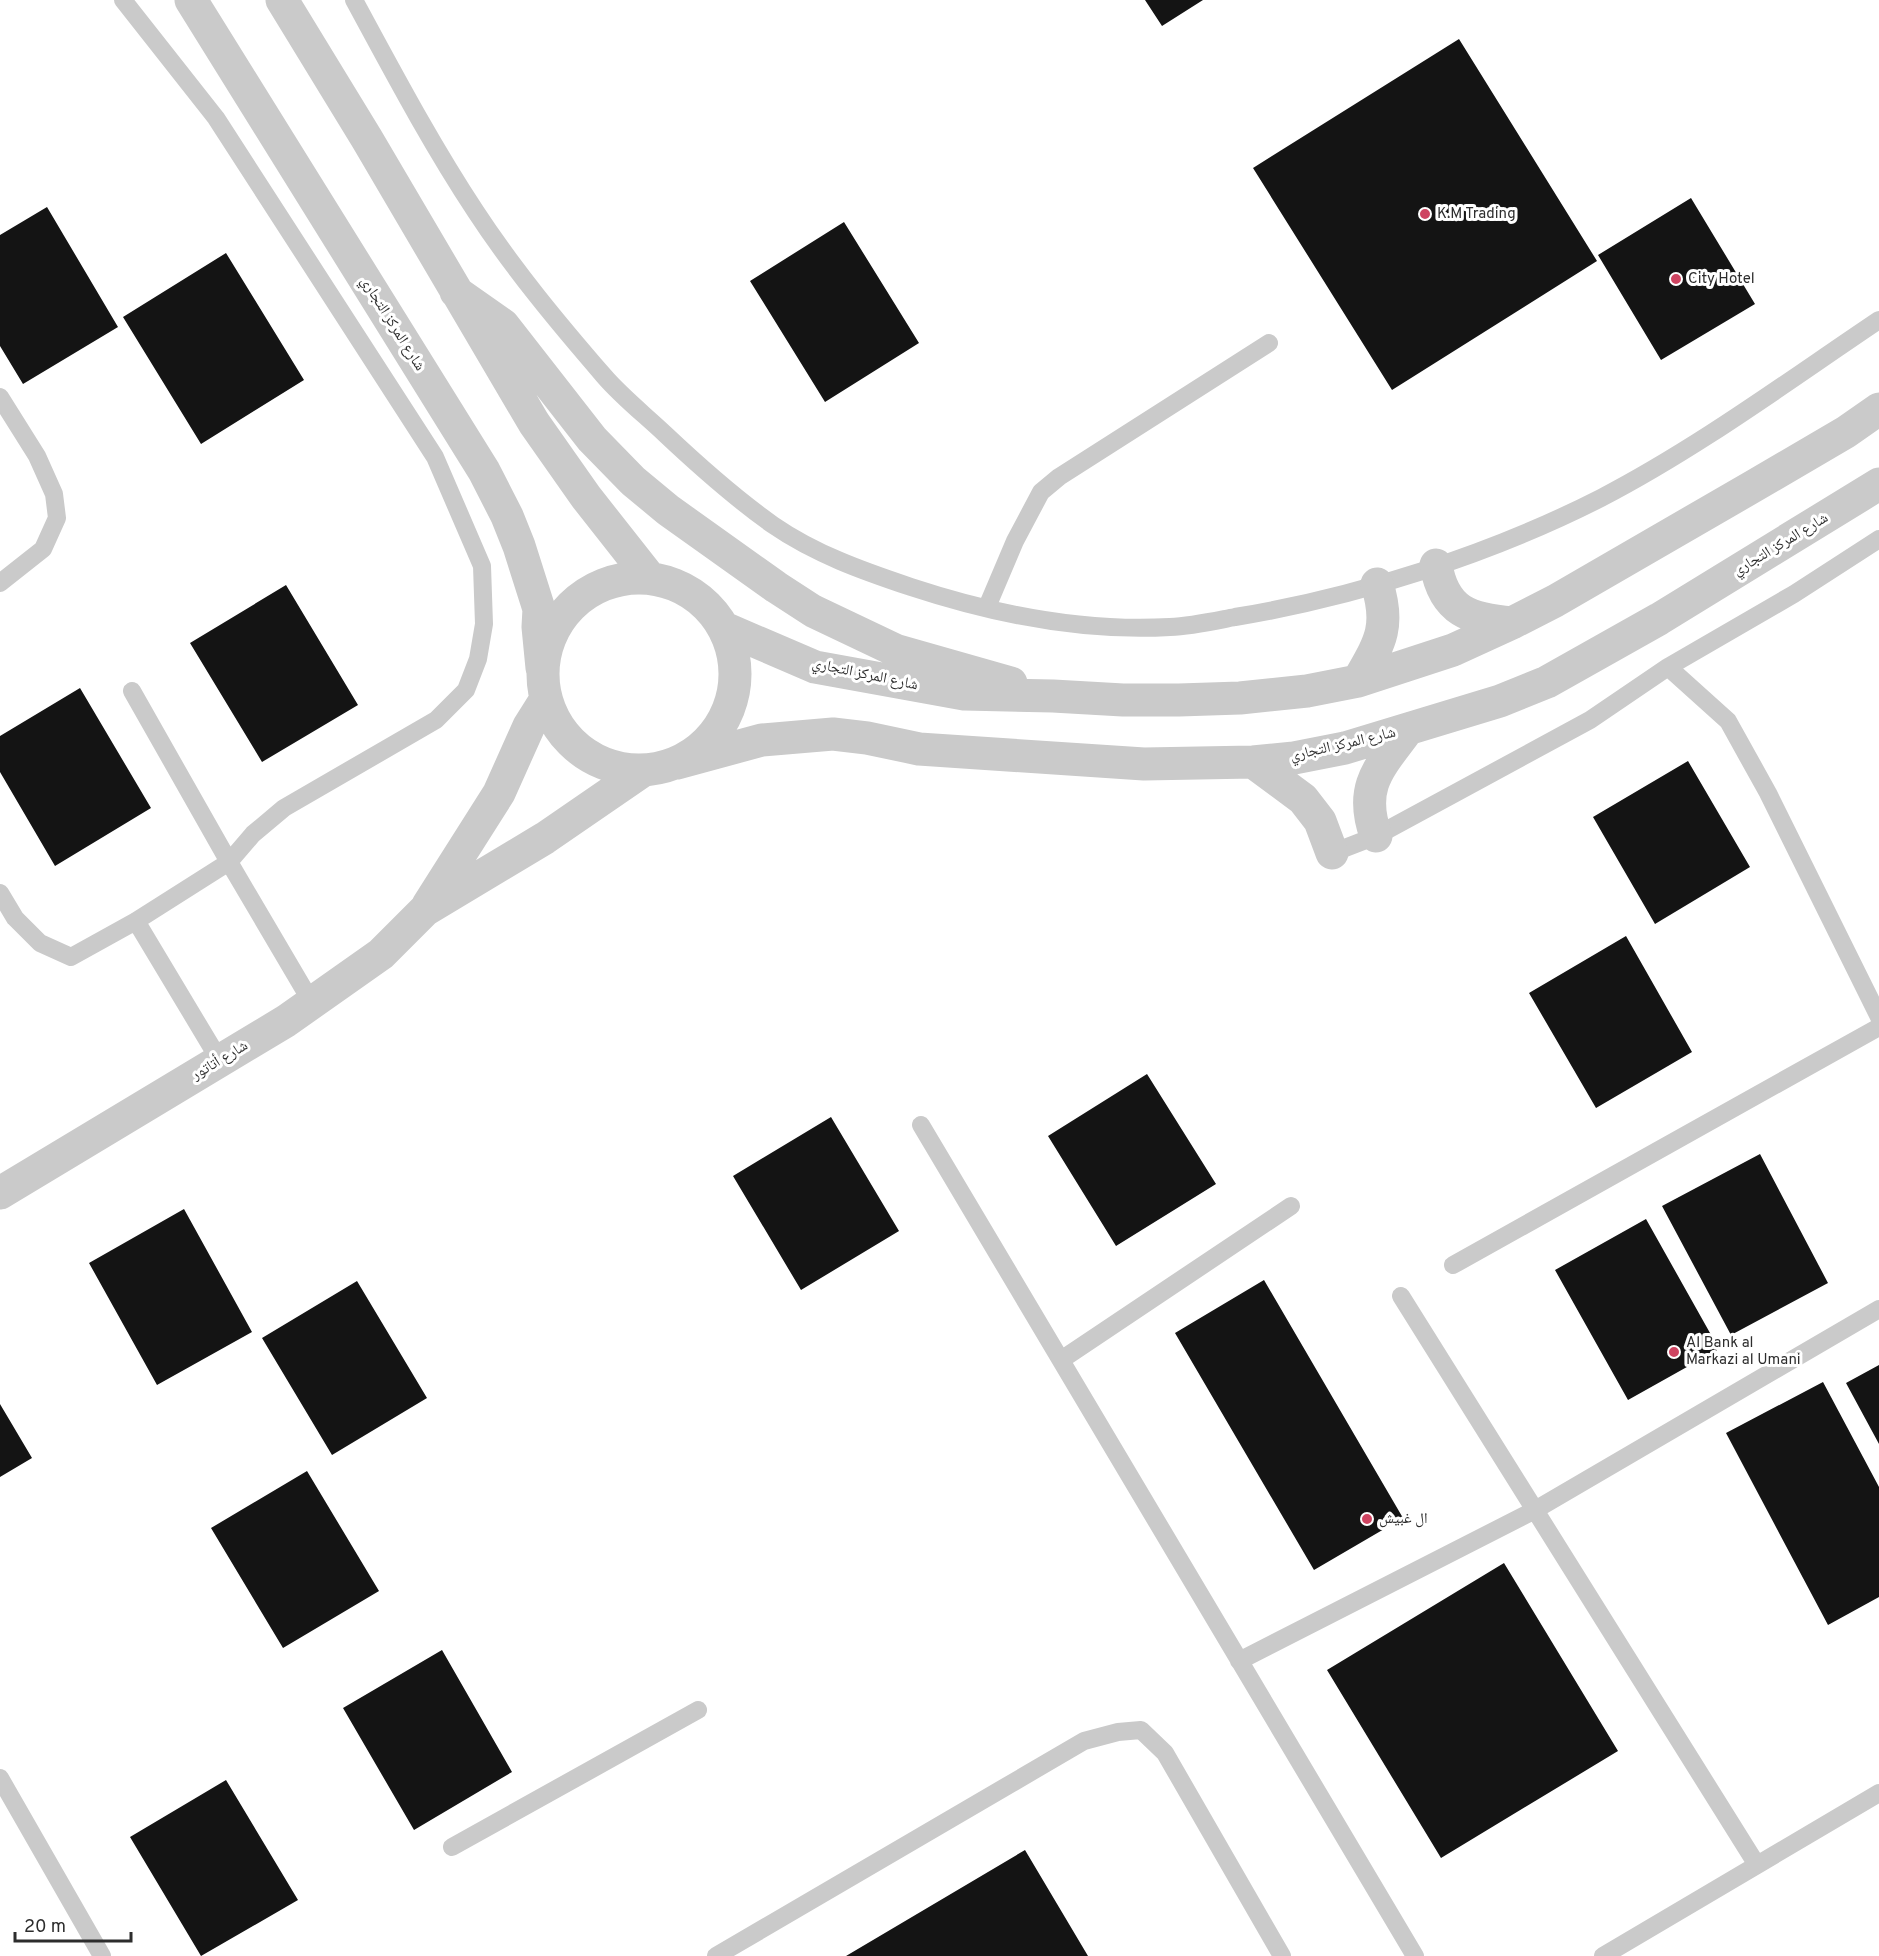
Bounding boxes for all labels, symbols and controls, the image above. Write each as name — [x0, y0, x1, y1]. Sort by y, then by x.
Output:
place label: K.M Trading — [1437, 205, 1516, 224]
marker: K.M Trading — [1418, 207, 1432, 221]
place label: City Hotel — [1688, 270, 1755, 289]
marker: City Hotel — [1669, 272, 1683, 286]
street label: شارع المركز التجاري — [355, 273, 429, 375]
street label: شارع المركز التجاري — [1730, 509, 1833, 582]
street label: شارع المركز التجاري — [810, 654, 920, 696]
street label: شارع المركز التجاري — [1288, 724, 1398, 767]
street label: شارع أتاتور — [187, 1036, 252, 1086]
place label: Al Bank al Markazi al Umani — [1686, 1334, 1801, 1370]
marker: Al Bank al Markazi al Umani — [1667, 1345, 1681, 1359]
place label: ال غبيش — [1379, 1510, 1428, 1529]
marker: ال غبيش — [1360, 1512, 1374, 1526]
scale bar — [15, 1905, 130, 1943]
text: 20 m — [24, 1916, 66, 1939]

